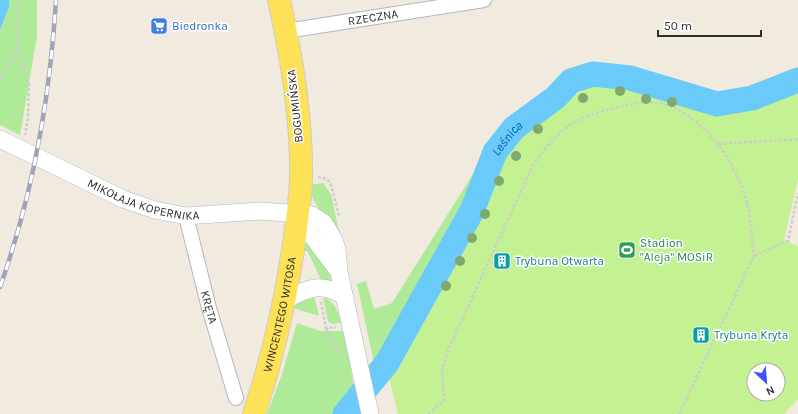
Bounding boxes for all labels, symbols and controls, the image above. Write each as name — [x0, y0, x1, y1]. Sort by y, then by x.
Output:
street label: RZECZNA — [347, 7, 399, 28]
scale bar — [658, 12, 761, 38]
supermarket icon: Biedronka — [149, 16, 169, 36]
place label: Biedronka — [172, 19, 228, 33]
text: 50 m — [664, 19, 692, 33]
street label: BOGUMIŃSKA — [283, 68, 306, 144]
water label: Leśnica — [488, 117, 526, 159]
street label: MIKOŁAJA KOPERNIKA — [85, 176, 200, 223]
place label: Stadion "Aleja" MOSiR — [640, 236, 713, 264]
sports icon: Stadion "Aleja" MOSiR — [617, 240, 637, 260]
building icon: Trybuna Otwarta — [492, 251, 512, 271]
place label: Trybuna Otwarta — [515, 254, 604, 268]
street label: WINCENTEGO WITOSA — [260, 256, 299, 374]
street label: KRĘTA — [198, 289, 220, 326]
building icon: Trybuna Kryta — [691, 325, 711, 345]
place label: Trybuna Kryta — [714, 328, 788, 342]
north arrow — [746, 362, 786, 402]
text: N — [764, 383, 777, 398]

